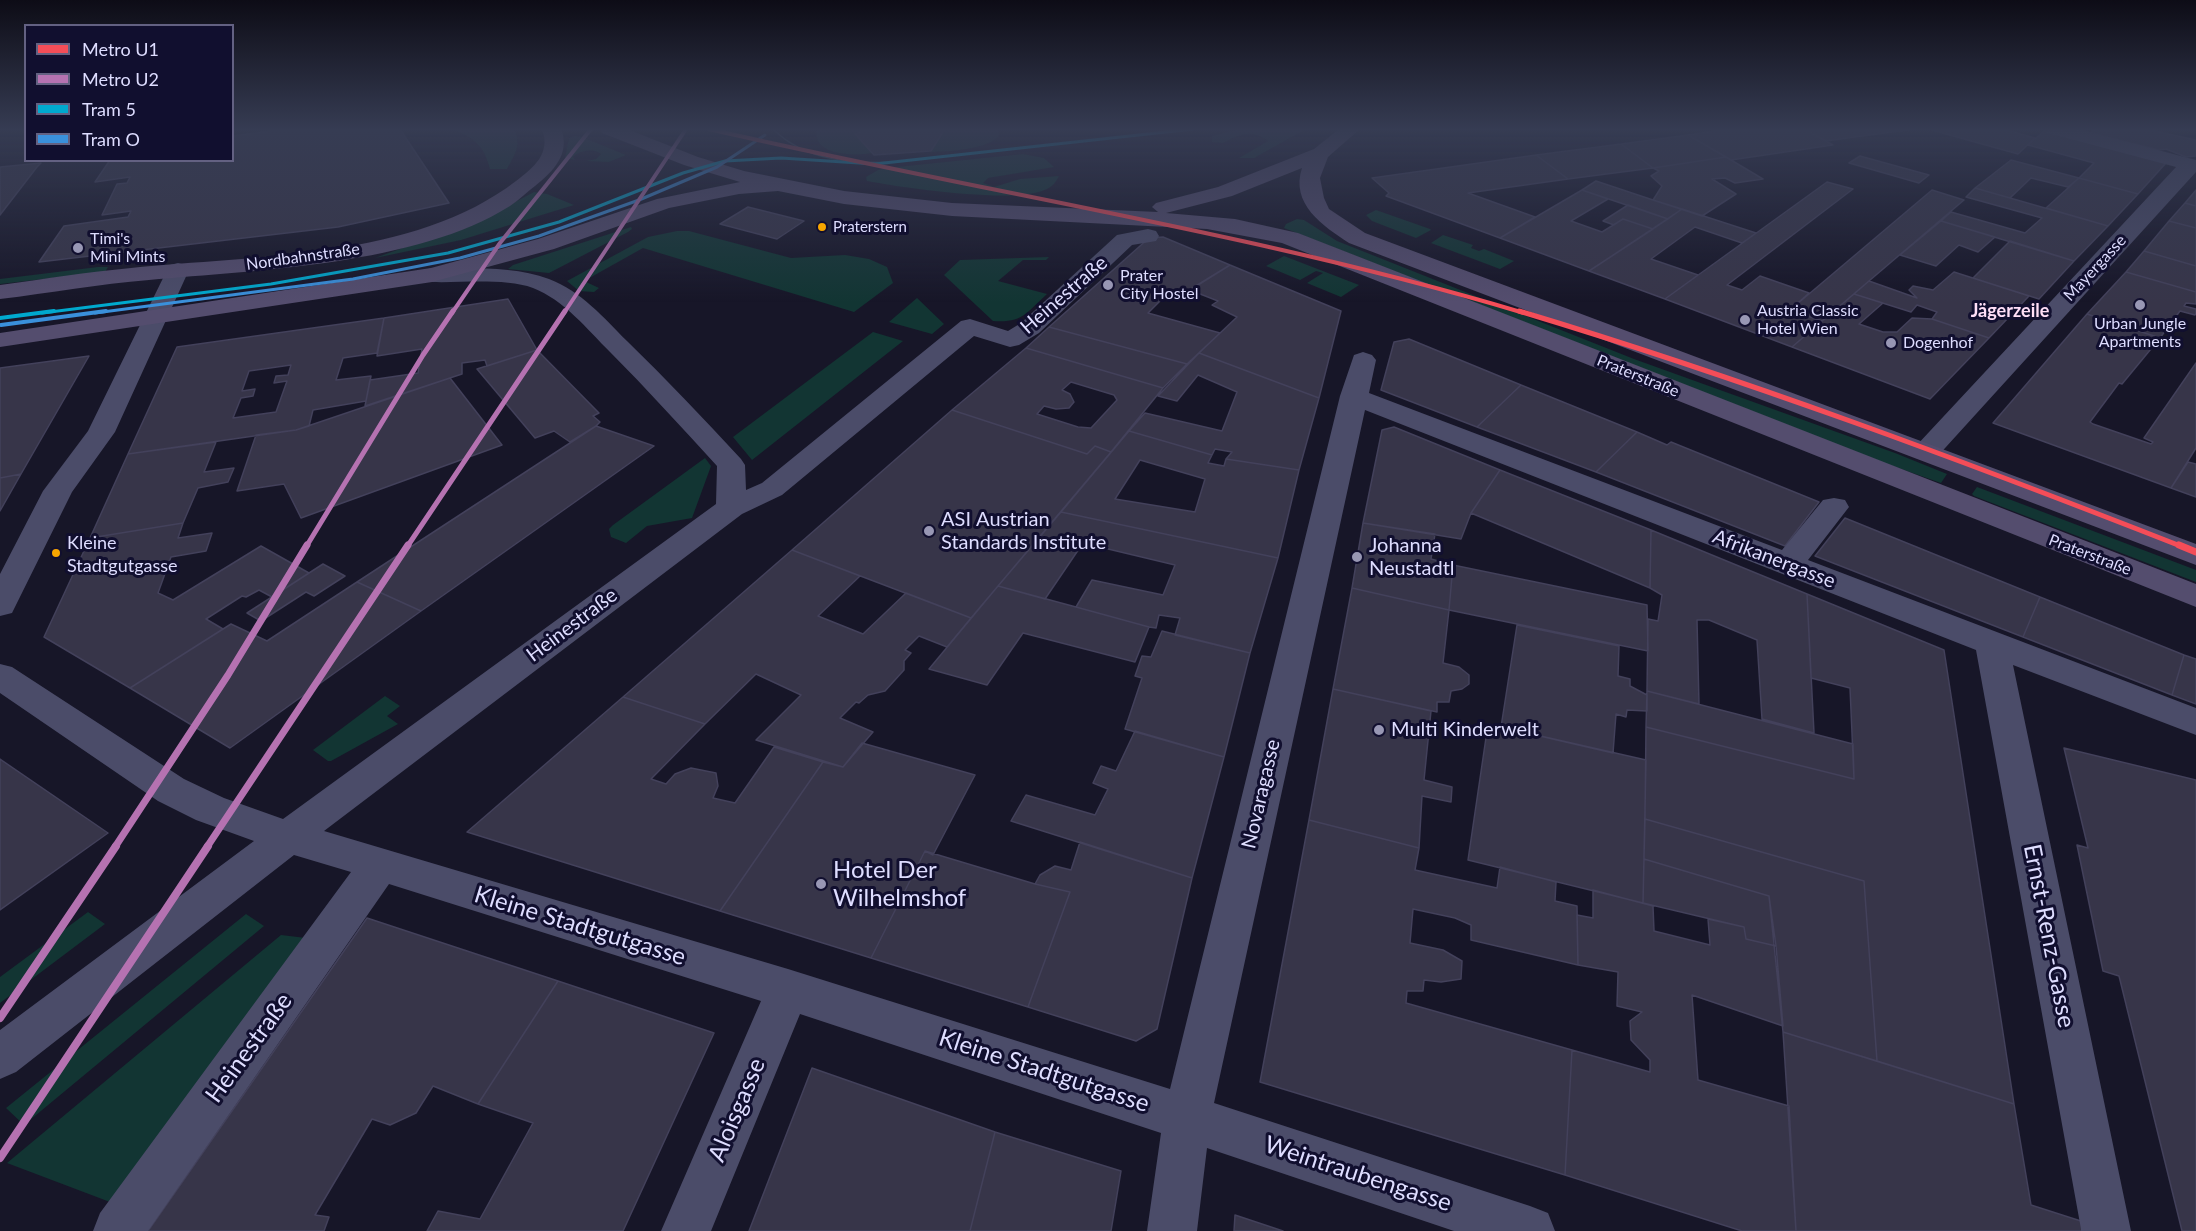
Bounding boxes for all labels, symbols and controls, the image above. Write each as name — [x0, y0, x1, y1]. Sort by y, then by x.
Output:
legend — [24, 24, 234, 162]
text: Metro U1 — [82, 38, 159, 60]
text: Metro U2 — [82, 68, 159, 90]
text: Tram 5 — [82, 98, 136, 120]
text: Tram O — [82, 128, 140, 150]
place label: Praterstern — [833, 218, 907, 236]
marker: Praterstern — [816, 221, 828, 233]
place label: Timi's Mini Mints — [90, 229, 165, 267]
street label: Mayergasse — [2060, 231, 2130, 305]
street label: Nordbahnstraße — [245, 240, 361, 274]
marker: Timi's Mini Mints — [71, 241, 85, 255]
street label: Heinestraße — [1016, 251, 1112, 339]
place label: Prater City Hostel — [1120, 266, 1198, 304]
marker: Prater City Hostel — [1101, 278, 1115, 292]
marker: Urban Jungle Apartments — [2133, 298, 2147, 312]
district label: Jägerzeile — [1971, 300, 2049, 322]
place label: Austria Classic Hotel Wien — [1757, 301, 1859, 339]
marker: Austria Classic Hotel Wien — [1738, 313, 1752, 327]
place label: Urban Jungle Apartments — [2094, 314, 2186, 352]
place label: Dogenhof — [1903, 333, 1973, 353]
marker: Dogenhof — [1884, 336, 1898, 350]
street label: Praterstraße — [1594, 351, 1682, 401]
place label: ASI Austrian Standards Institute — [941, 508, 1106, 555]
marker: ASI Austrian Standards Institute — [922, 524, 936, 538]
street label: Afrikanergasse — [1709, 525, 1839, 593]
street label: Praterstraße — [2046, 530, 2134, 580]
place label: Kleine Stadtgutgasse — [67, 532, 178, 574]
place label: Johanna Neustadtl — [1369, 534, 1455, 581]
marker: Kleine Stadtgutgasse — [50, 547, 62, 559]
marker: Johanna Neustadtl — [1350, 550, 1364, 564]
street label: Heinestraße — [522, 583, 622, 667]
place label: Multi Kinderwelt — [1391, 718, 1539, 742]
marker: Multi Kinderwelt — [1372, 723, 1386, 737]
street label: Novaragasse — [1237, 737, 1285, 851]
street label: Ernst-Renz-Gasse — [2017, 842, 2081, 1030]
place label: Hotel Der Wilhelmshof — [833, 856, 966, 912]
marker: Hotel Der Wilhelmshof — [814, 877, 828, 891]
street label: Kleine Stadtgutgasse — [471, 880, 689, 972]
street label: Heinestraße — [200, 988, 298, 1108]
street label: Kleine Stadtgutgasse — [935, 1023, 1153, 1119]
street label: Aloisgasse — [702, 1054, 772, 1166]
street label: Weintraubengasse — [1261, 1130, 1455, 1218]

